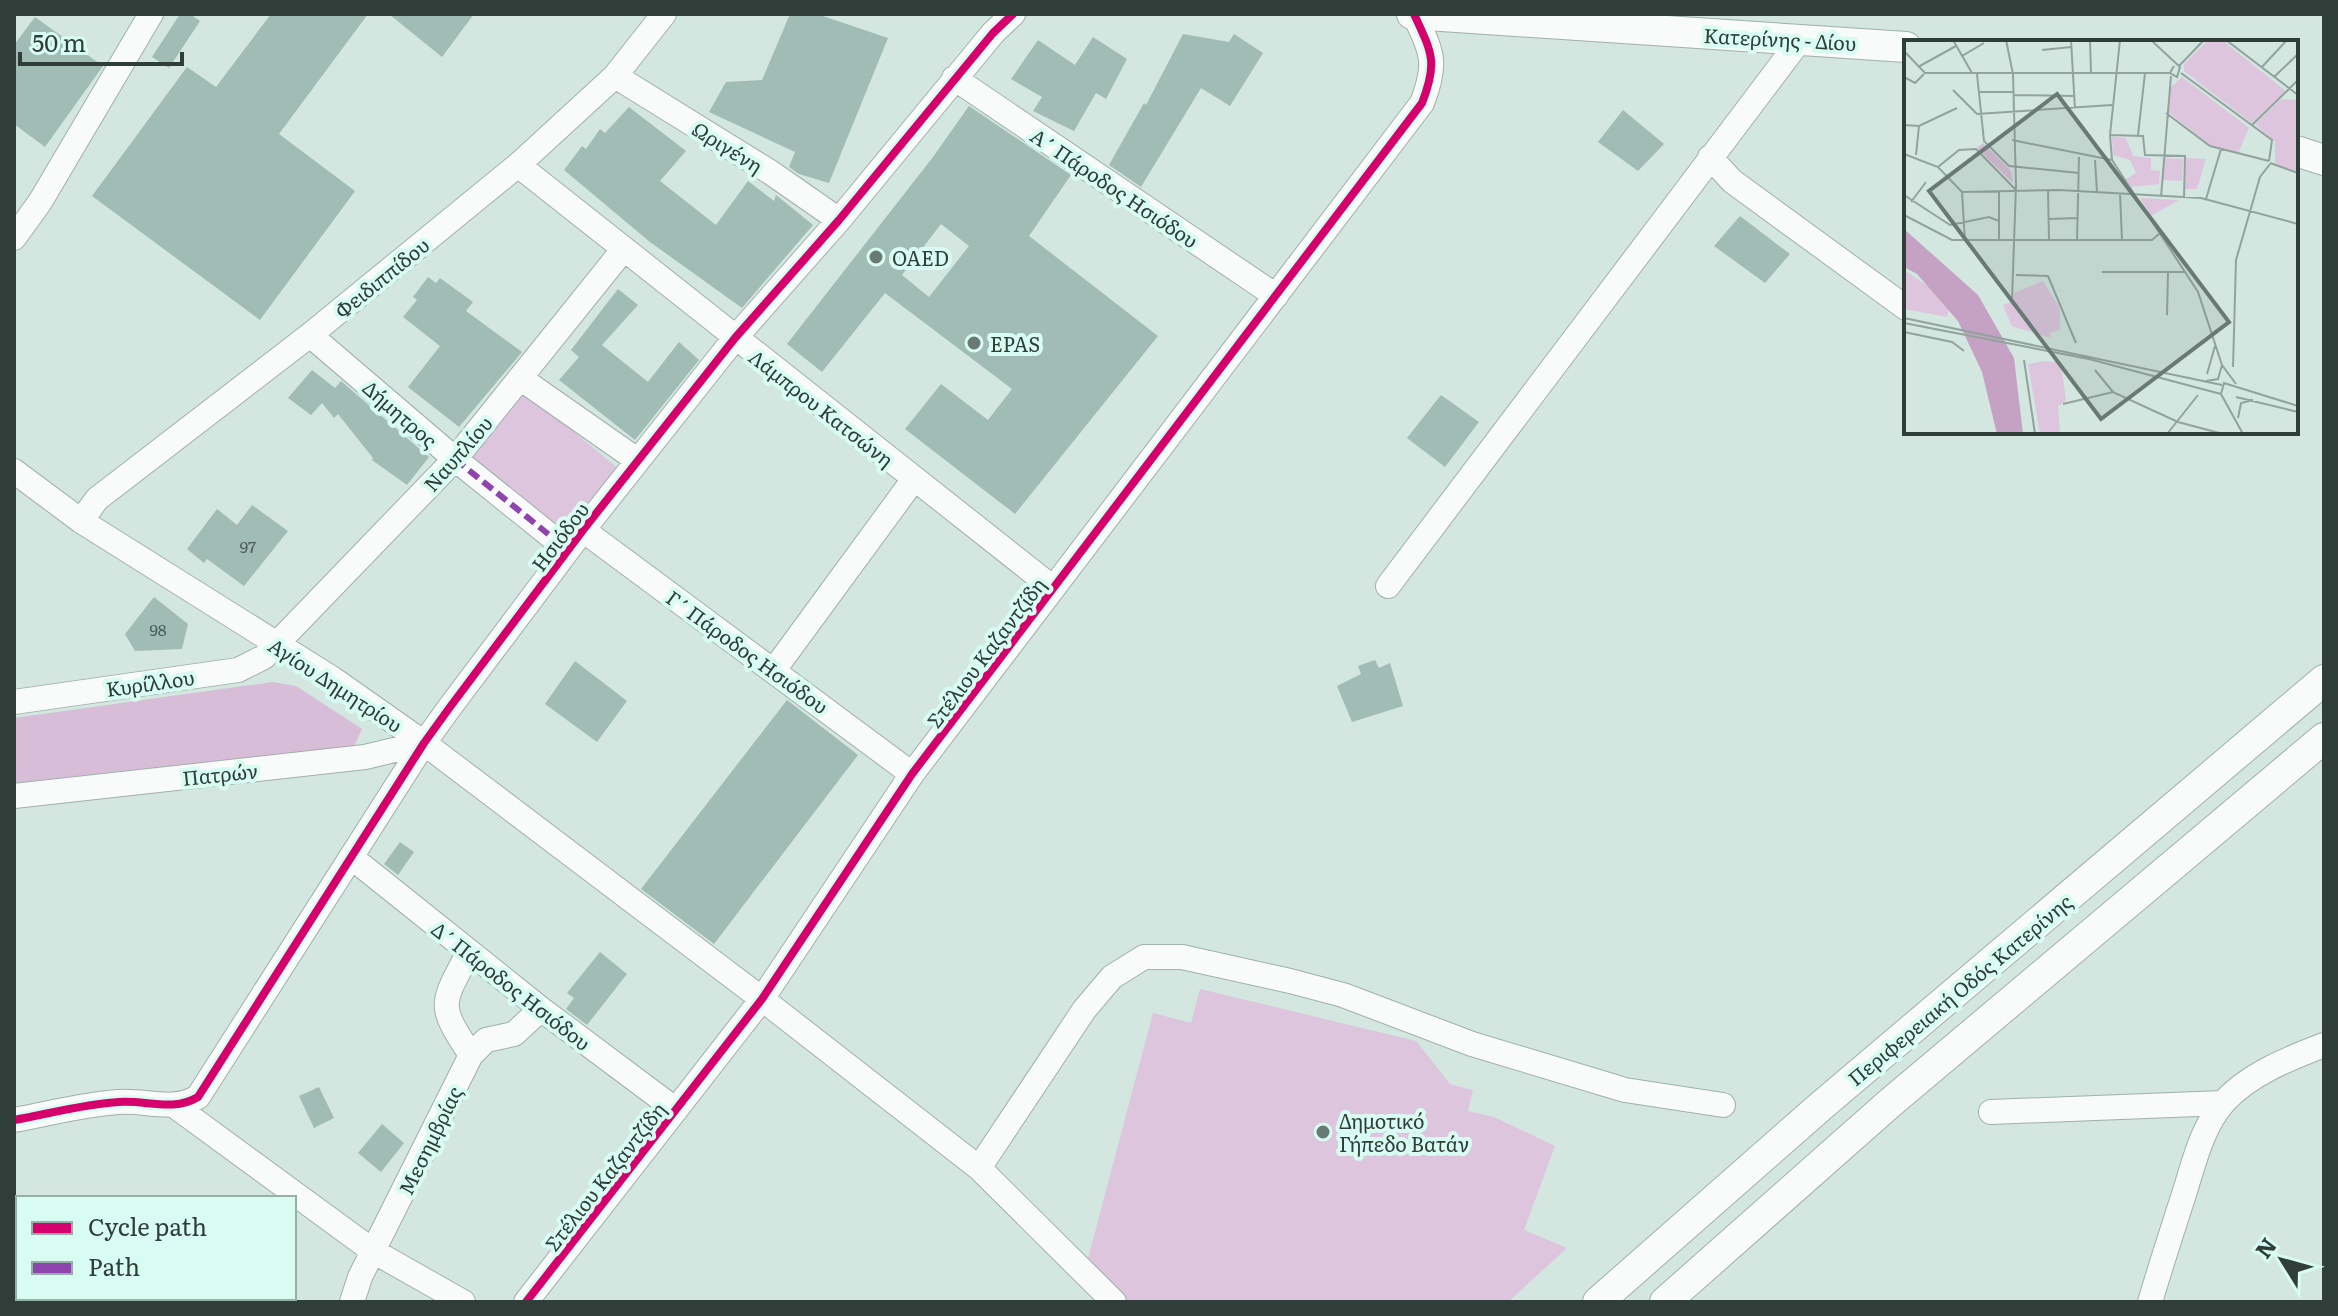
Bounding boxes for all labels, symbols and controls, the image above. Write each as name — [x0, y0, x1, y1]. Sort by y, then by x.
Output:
scale bar — [20, 16, 182, 66]
street label: Κατερίνης - Δίου — [1703, 19, 1857, 57]
text: 50 m — [32, 24, 86, 59]
inset map — [1904, 40, 2298, 434]
street label: Ωριγένη — [687, 113, 769, 179]
street label: Α΄ Πάροδος Ησιόδου — [1025, 120, 1205, 254]
street label: Φειδιππίδου — [327, 229, 435, 325]
place label: OAED — [892, 242, 949, 272]
marker: OAED — [867, 248, 885, 266]
place label: EPAS — [990, 328, 1040, 358]
marker: EPAS — [965, 334, 983, 352]
street label: Λάμπρου Κατσώνη — [743, 341, 901, 473]
street label: Δήμητρος — [357, 372, 445, 454]
street label: Ναυπλίου — [416, 408, 498, 498]
street label: Ησιόδου — [523, 495, 595, 577]
house number: 97 — [240, 534, 256, 558]
street label: Στέλιου Καζαντζίδη — [918, 570, 1052, 734]
street label: Γ΄ Πάροδος Ησιόδου — [661, 582, 835, 720]
house number: 98 — [149, 617, 167, 641]
street label: Αγίου Δημητρίου — [263, 629, 409, 739]
street label: Κυρίλλου — [104, 661, 196, 703]
street label: Πατρών — [181, 754, 259, 792]
street label: Περιφερειακή Οδός Κατερίνης — [1840, 886, 2078, 1092]
street label: Δ΄ Πάροδος Ησιόδου — [426, 913, 598, 1057]
street label: Μεσημβρίας — [390, 1081, 468, 1199]
street label: Στέλιου Καζαντζίδη — [536, 1095, 672, 1257]
place label: Δημοτικό Γήπεδο Βατάν — [1339, 1105, 1469, 1158]
marker: Δημοτικό Γήπεδο Βατάν — [1314, 1123, 1332, 1141]
legend — [16, 1196, 296, 1300]
text: Cycle path — [88, 1208, 207, 1243]
north arrow — [2242, 1220, 2322, 1300]
text: N — [2246, 1230, 2284, 1264]
text: Path — [88, 1248, 140, 1283]

